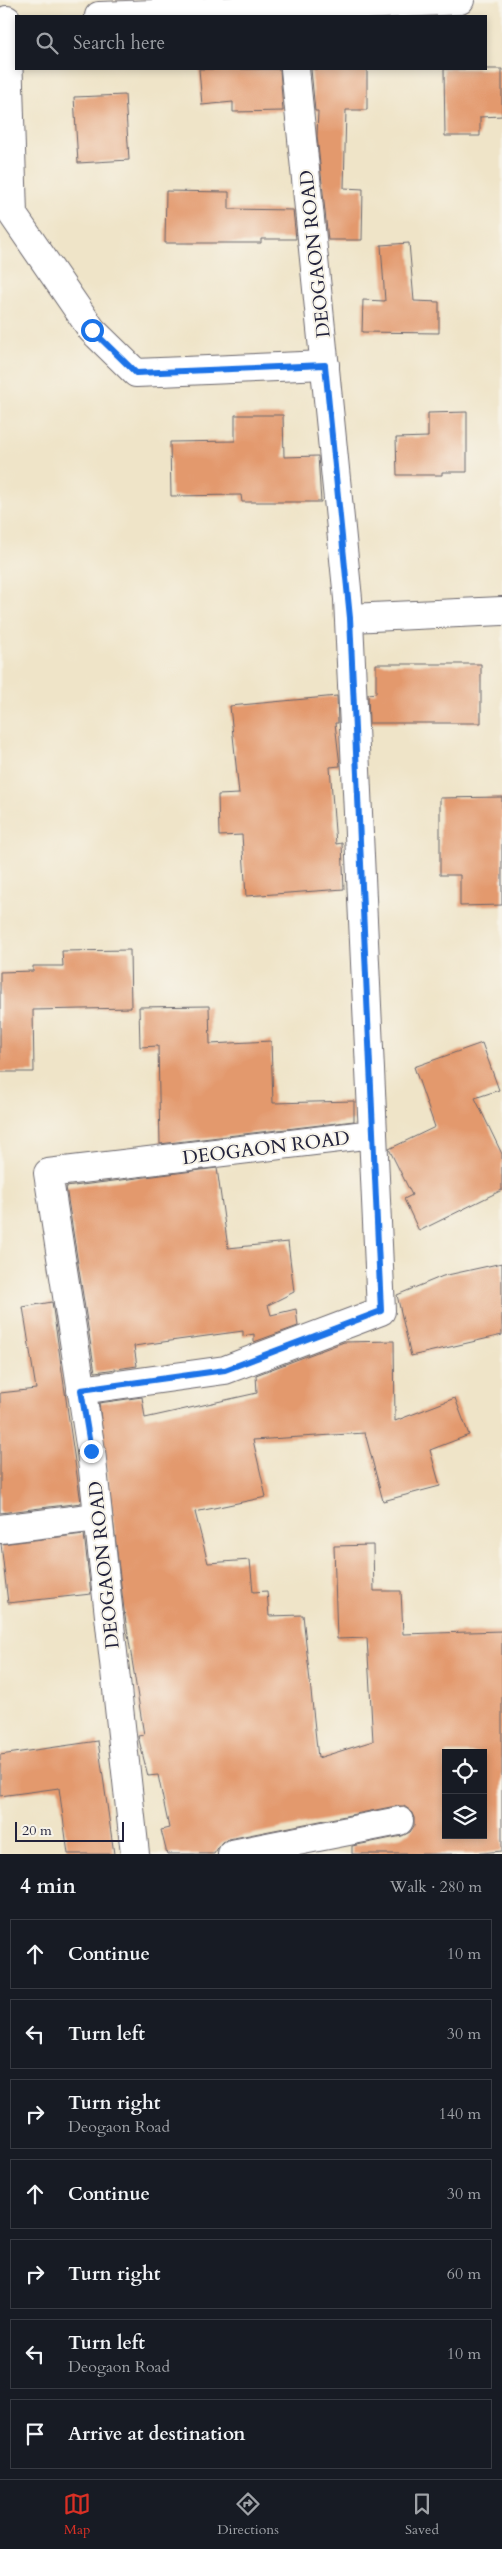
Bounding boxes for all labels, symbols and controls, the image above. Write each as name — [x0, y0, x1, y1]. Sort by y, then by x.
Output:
search box — [15, 15, 487, 70]
icon: search — [33, 29, 61, 57]
text: Search here — [73, 30, 165, 56]
street label: DEOGAON ROAD — [293, 169, 337, 339]
route start — [81, 319, 104, 342]
street label: DEOGAON ROAD — [181, 1125, 351, 1171]
route end — [80, 1440, 103, 1463]
street label: DEOGAON ROAD — [82, 1480, 126, 1650]
map controls — [442, 1749, 487, 1839]
button: locate — [442, 1749, 487, 1794]
button: layers — [442, 1794, 487, 1839]
scale bar — [15, 1819, 124, 1842]
text: 20 m — [22, 1821, 52, 1840]
text: 4 min — [20, 1872, 76, 1901]
text: Walk · 280 m — [390, 1876, 482, 1898]
icon: ahead — [21, 1940, 49, 1968]
text: Continue — [68, 1941, 150, 1967]
text: 10 m — [447, 1943, 481, 1965]
icon: left — [21, 2020, 49, 2048]
text: Turn left — [68, 2021, 145, 2047]
text: 30 m — [447, 2023, 481, 2045]
text: Turn right — [68, 2090, 160, 2116]
icon: right — [21, 2100, 49, 2128]
text: 140 m — [439, 2103, 481, 2125]
text: Deogaon Road — [68, 2116, 170, 2138]
icon: ahead — [21, 2180, 49, 2208]
text: Continue — [68, 2181, 150, 2207]
text: 30 m — [447, 2183, 481, 2205]
icon: right — [21, 2260, 49, 2288]
text: Turn right — [68, 2261, 160, 2287]
text: 60 m — [447, 2263, 481, 2285]
text: Turn left — [68, 2330, 145, 2356]
icon: left — [21, 2340, 49, 2368]
text: 10 m — [447, 2343, 481, 2365]
text: Deogaon Road — [68, 2356, 170, 2378]
icon: arrive — [21, 2420, 49, 2448]
text: Arrive at destination — [68, 2421, 245, 2447]
tab: Map — [63, 2490, 91, 2539]
tab: Directions — [217, 2490, 279, 2539]
tab: Saved — [405, 2490, 439, 2539]

